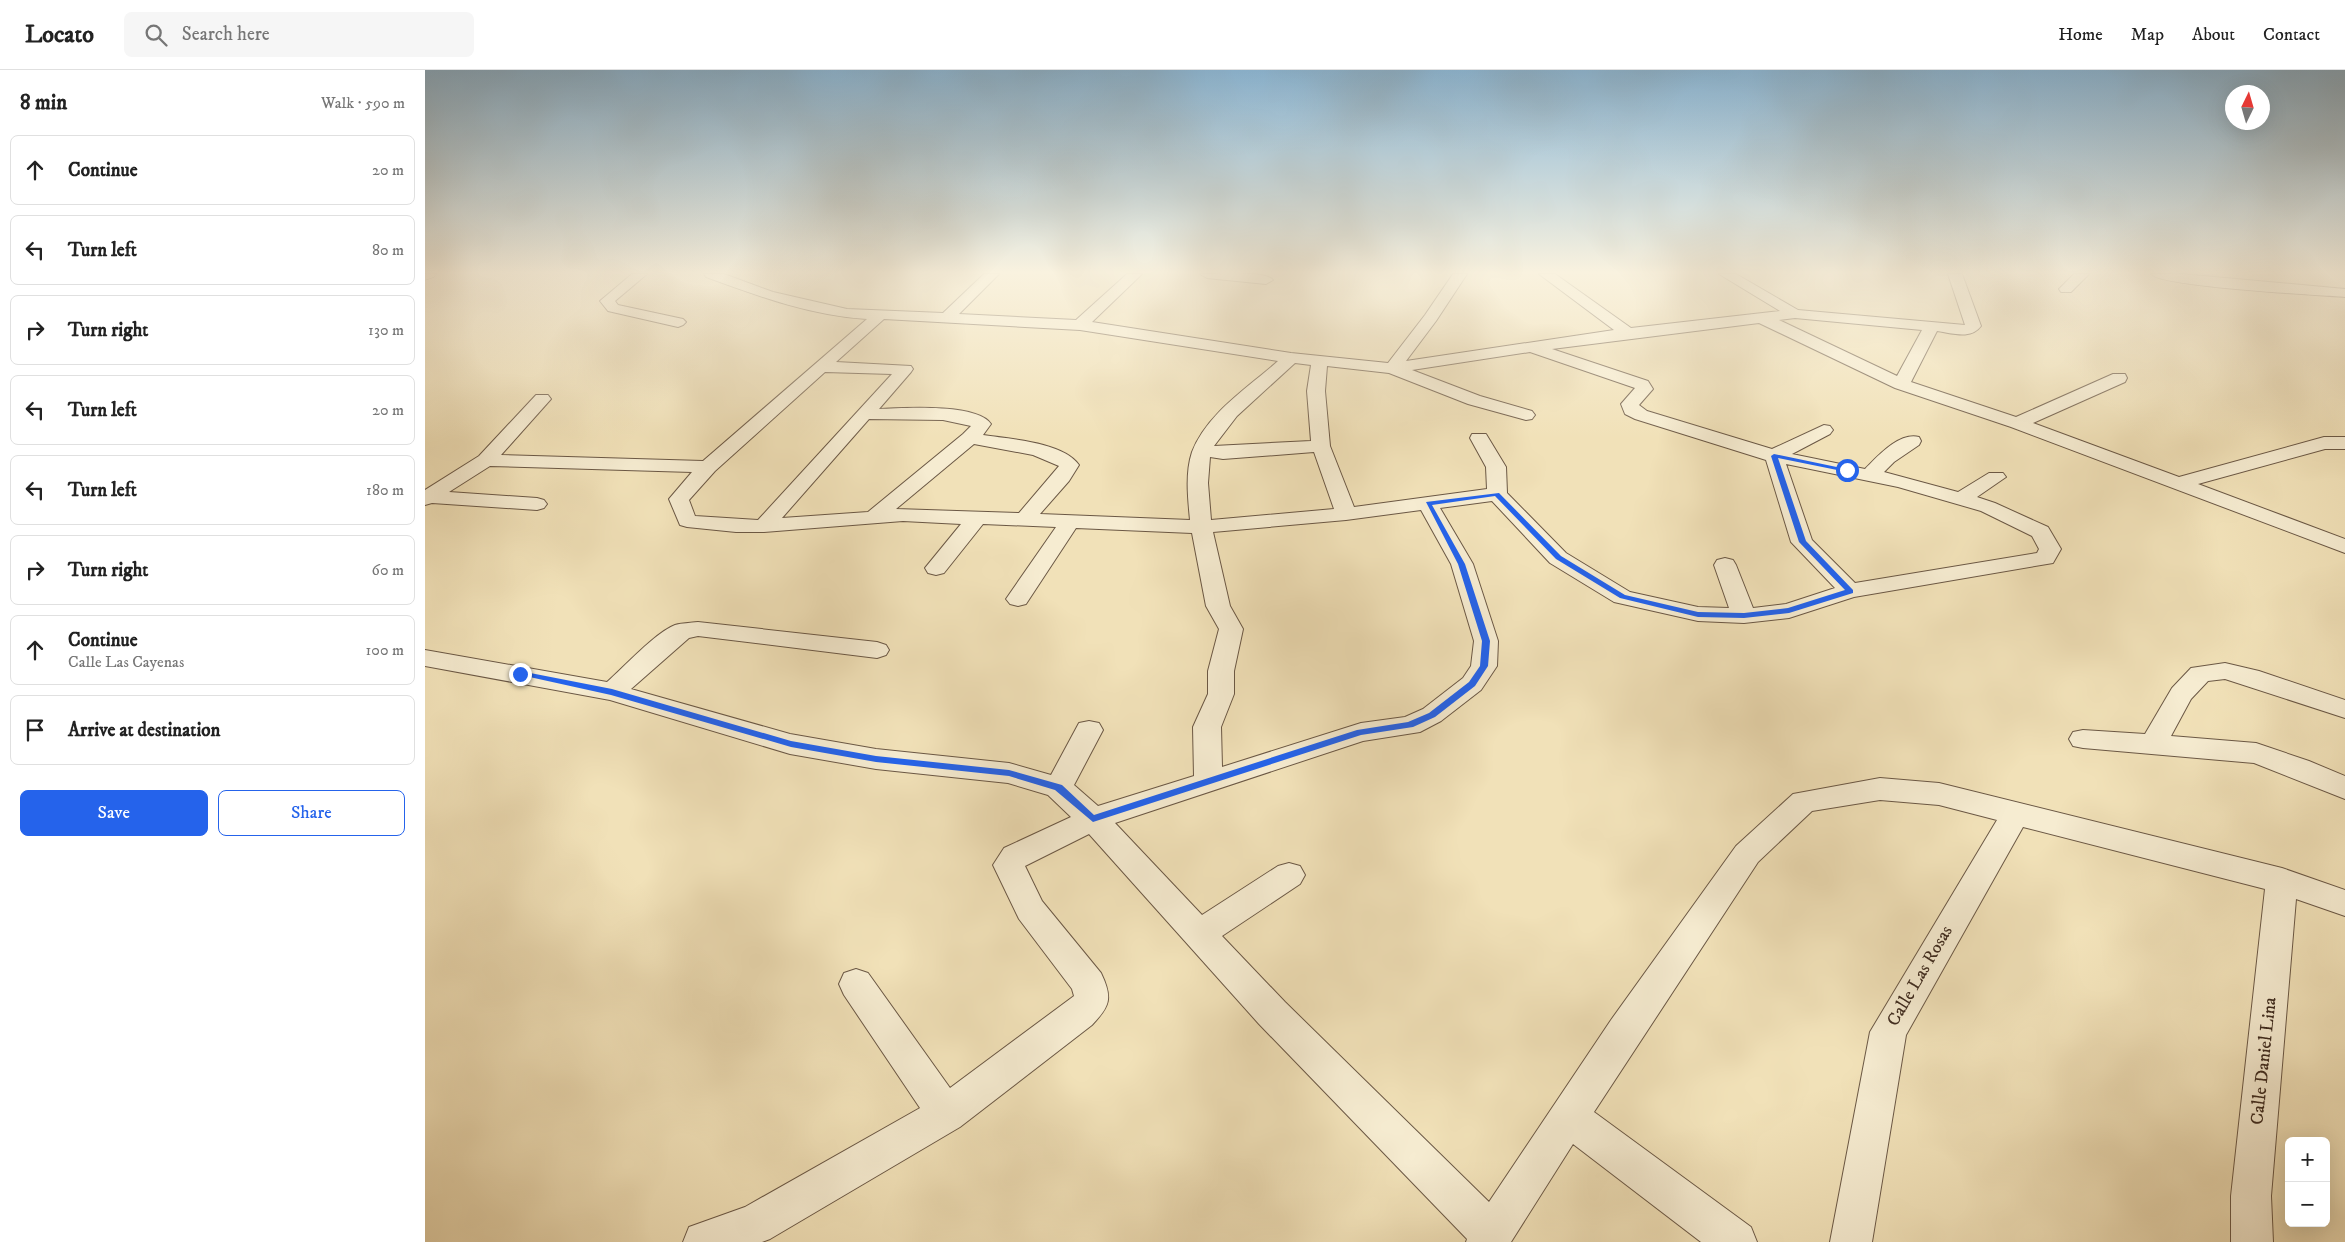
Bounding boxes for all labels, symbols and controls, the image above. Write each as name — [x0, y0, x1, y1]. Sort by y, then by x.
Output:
search box — [124, 12, 474, 57]
text: Locato — [25, 20, 94, 50]
icon: search — [142, 21, 170, 49]
text: Search here — [182, 23, 270, 46]
text: Home — [2058, 24, 2103, 46]
text: Map — [2131, 24, 2164, 46]
text: About — [2192, 24, 2235, 46]
text: Contact — [2263, 24, 2320, 46]
north arrow — [2225, 85, 2270, 130]
text: 8 min — [20, 90, 67, 116]
text: Walk · 590 m — [321, 93, 405, 113]
icon: ahead — [21, 156, 49, 184]
text: Continue — [68, 159, 138, 182]
text: 20 m — [372, 160, 404, 180]
icon: left — [21, 236, 49, 264]
text: Turn left — [68, 239, 137, 262]
text: 80 m — [372, 240, 404, 260]
icon: right — [21, 316, 49, 344]
text: Turn right — [68, 319, 148, 342]
text: 130 m — [368, 320, 404, 340]
icon: left — [21, 396, 49, 424]
text: Turn left — [68, 399, 137, 422]
text: 20 m — [372, 400, 404, 420]
route start — [1836, 459, 1859, 482]
icon: left — [21, 476, 49, 504]
text: Turn left — [68, 479, 137, 502]
text: 180 m — [366, 480, 404, 500]
icon: right — [21, 556, 49, 584]
text: Turn right — [68, 559, 148, 582]
text: 60 m — [372, 560, 404, 580]
text: Continue — [68, 629, 138, 652]
icon: ahead — [21, 636, 49, 664]
text: 100 m — [366, 640, 404, 660]
text: Calle Las Cayenas — [68, 652, 184, 672]
route end — [509, 663, 532, 686]
icon: arrive — [21, 716, 49, 744]
text: Arrive at destination — [68, 719, 220, 742]
button: Save — [20, 790, 208, 836]
button: Share — [218, 790, 405, 836]
street label: Calle Las Rosas — [1882, 922, 1958, 1030]
street label: Calle Daniel Lina — [2246, 996, 2282, 1126]
map controls — [2285, 1137, 2330, 1227]
button: + — [2285, 1137, 2330, 1182]
button: − — [2285, 1182, 2330, 1227]

